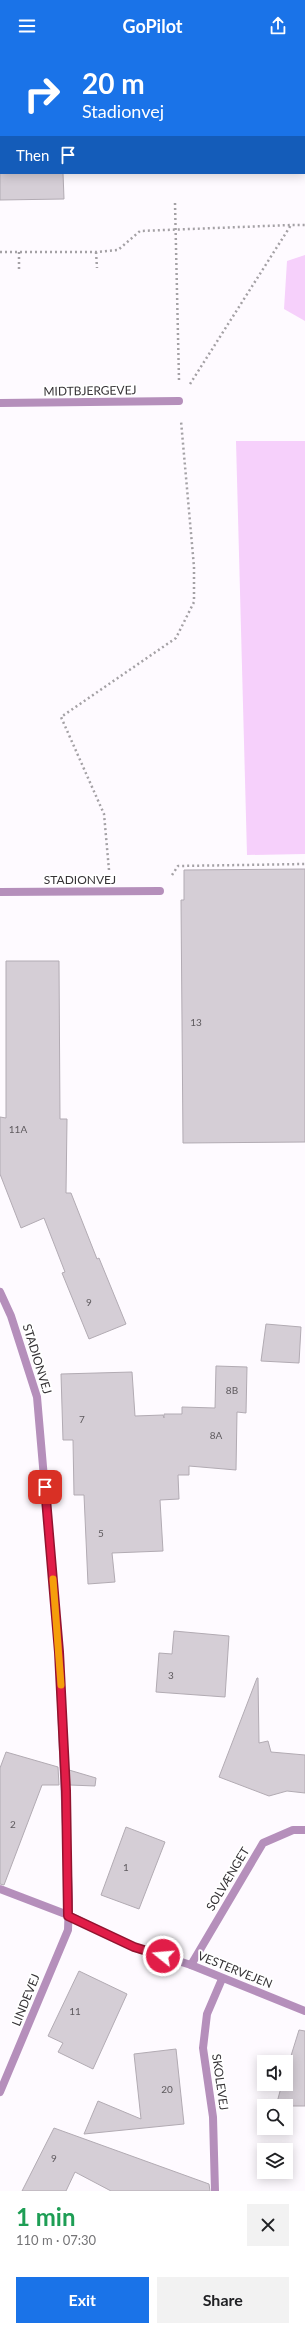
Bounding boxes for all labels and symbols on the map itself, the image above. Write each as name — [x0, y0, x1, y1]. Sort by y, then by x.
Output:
street label: MIDTBJERGEVEJ — [43, 382, 137, 399]
street label: STADIONVEJ — [44, 872, 116, 887]
house number: 13 — [190, 1016, 202, 1028]
house number: 11A — [9, 1123, 27, 1135]
house number: 9 — [86, 1296, 92, 1308]
street label: STADIONVEJ — [20, 1322, 55, 1396]
house number: 8B — [226, 1384, 238, 1396]
house number: 7 — [79, 1413, 85, 1425]
house number: 8A — [210, 1429, 223, 1441]
pin — [28, 1470, 62, 1504]
house number: 5 — [98, 1527, 104, 1539]
house number: 3 — [168, 1669, 174, 1681]
house number: 2 — [10, 1818, 16, 1830]
street label: SOLVÆNGET — [203, 1844, 252, 1913]
house number: 1 — [123, 1861, 129, 1873]
position arrow — [142, 1935, 184, 1977]
street label: VESTERVEJEN — [196, 1948, 275, 1991]
street label: LINDEVEJ — [8, 1972, 43, 2028]
house number: 11 — [69, 2005, 81, 2017]
street label: SKOLEVEJ — [209, 2053, 232, 2111]
house number: 20 — [161, 2083, 173, 2095]
house number: 9 — [51, 2152, 57, 2164]

